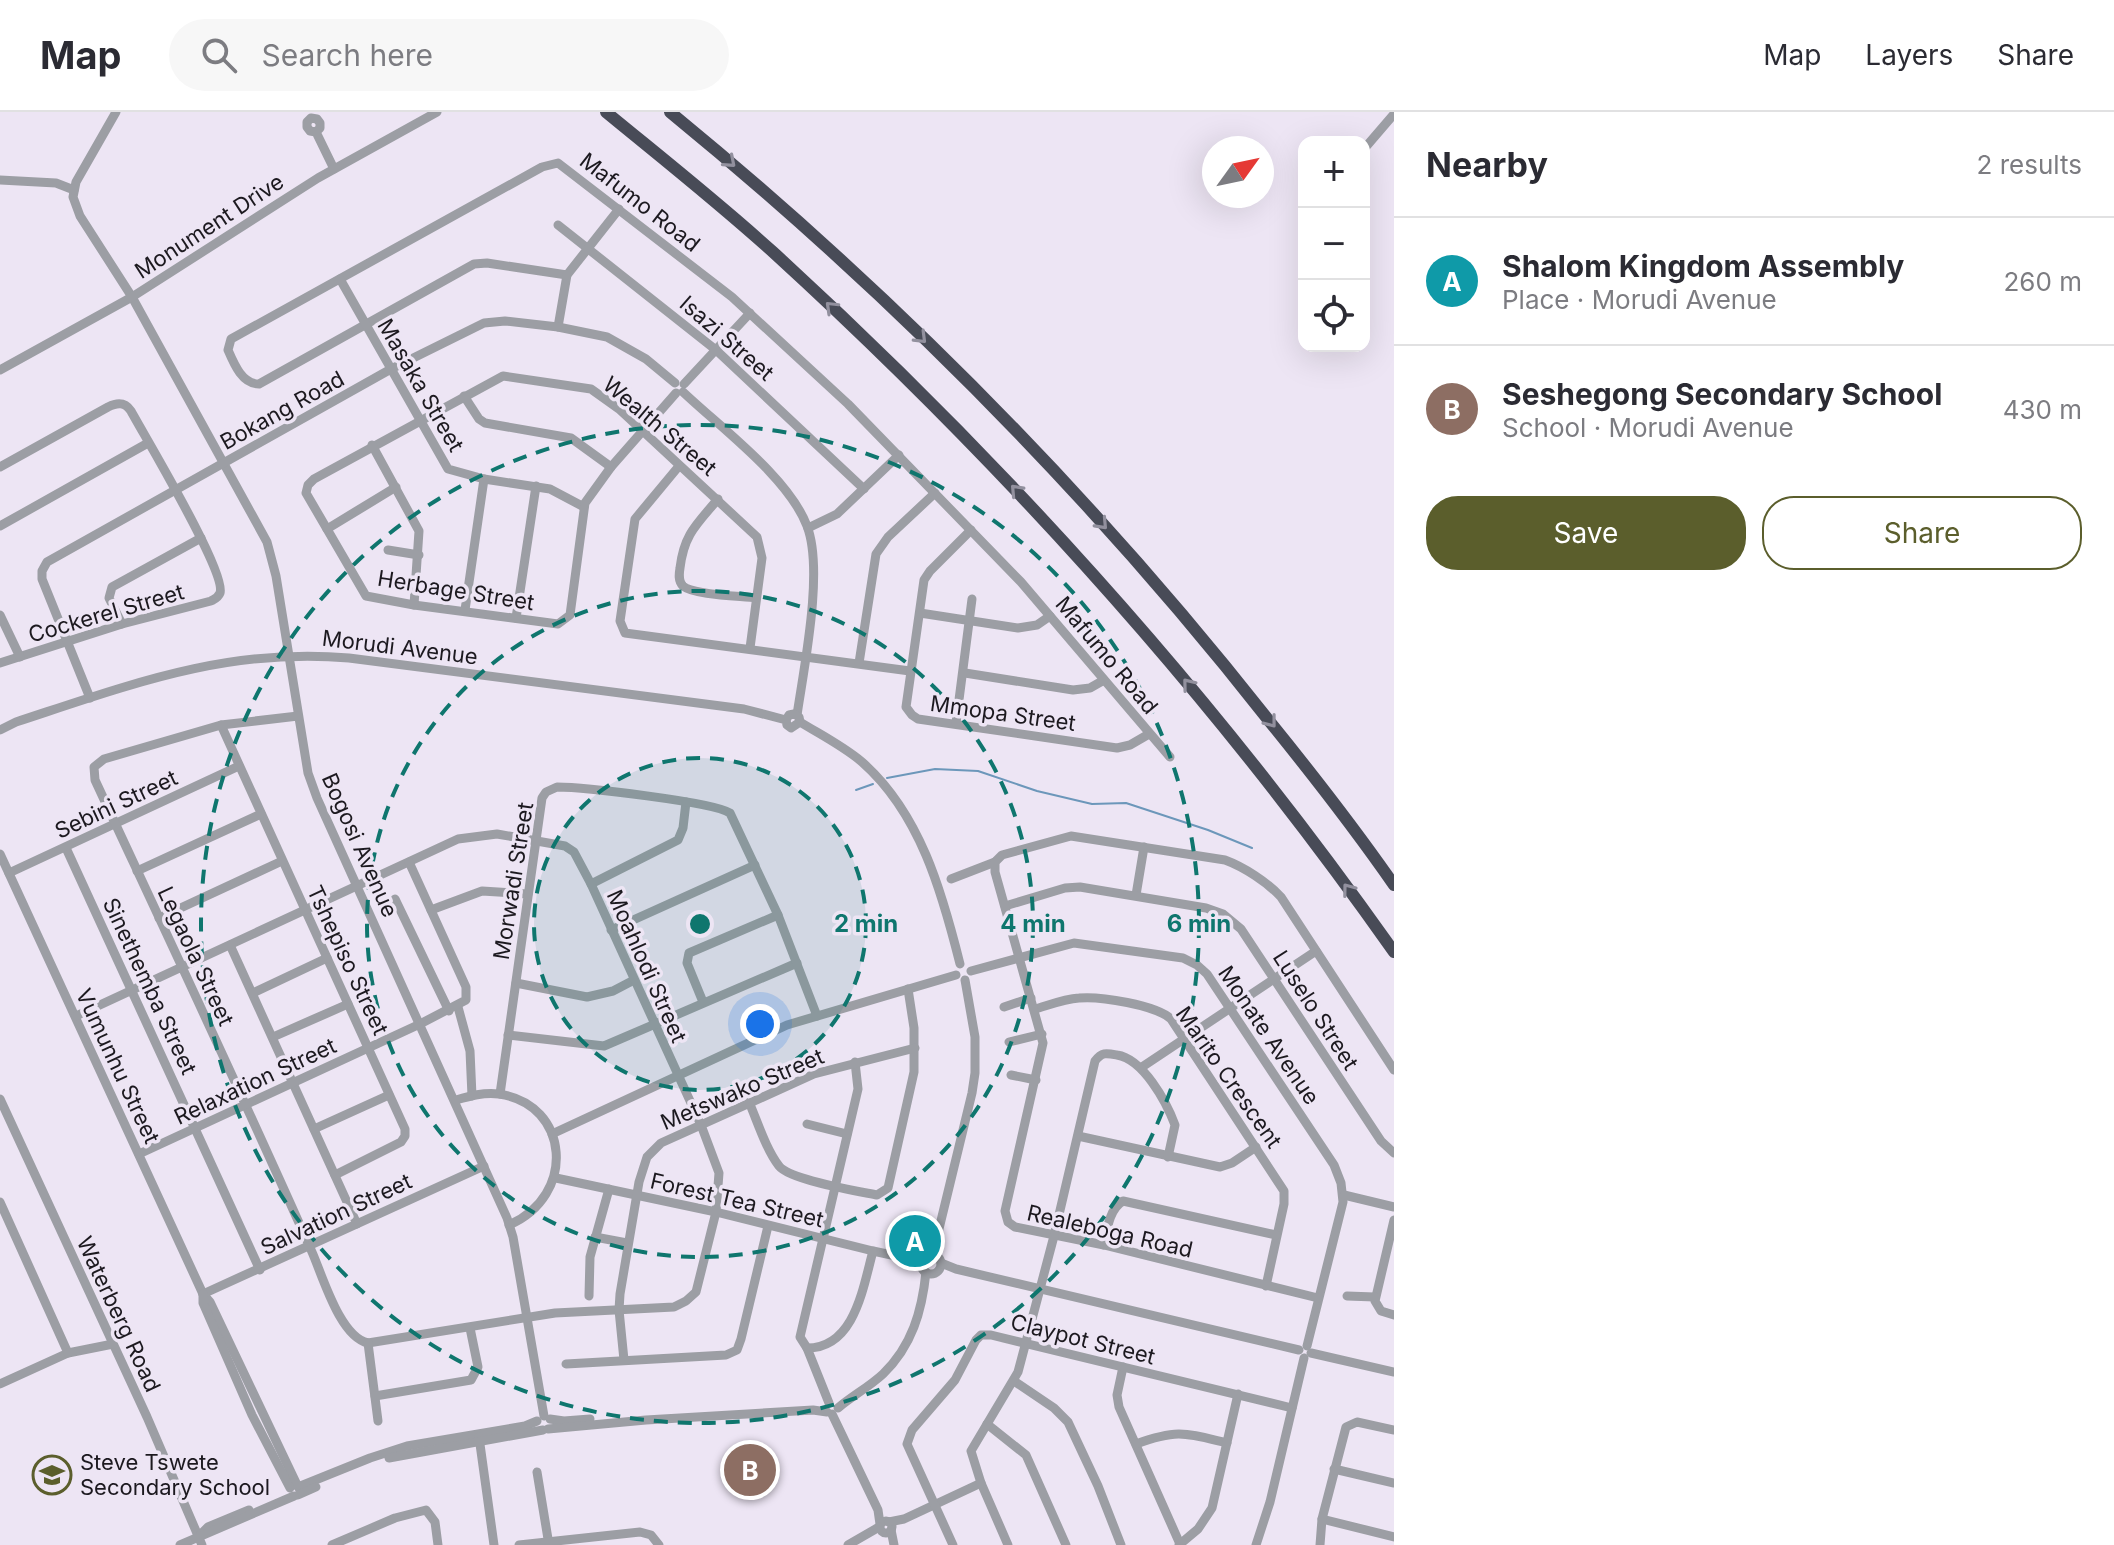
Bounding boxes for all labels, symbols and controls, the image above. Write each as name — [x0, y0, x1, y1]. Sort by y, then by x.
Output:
search box — [169, 19, 729, 91]
text: Map — [40, 32, 121, 78]
icon: search — [197, 33, 241, 77]
text: Search here — [261, 37, 433, 73]
text: Map — [1763, 38, 1821, 72]
text: Layers — [1865, 38, 1953, 72]
text: Share — [1997, 38, 2074, 72]
north arrow — [1202, 136, 1274, 208]
map controls — [1298, 136, 1370, 352]
button: + — [1298, 136, 1370, 208]
text: Nearby — [1426, 144, 1548, 185]
street label: Mafumo Road — [575, 147, 705, 257]
text: 2 results — [1977, 149, 2082, 180]
one-way arrow — [721, 152, 736, 167]
street label: Monument Drive — [130, 168, 288, 284]
button: − — [1298, 208, 1370, 280]
text: Shalom Kingdom Assembly — [1502, 248, 1904, 284]
text: A — [1442, 266, 1462, 297]
text: 260 m — [2004, 266, 2082, 297]
button: locate — [1298, 280, 1370, 352]
text: Place · Morudi Avenue — [1502, 284, 1777, 315]
street label: Isazi Street — [675, 290, 779, 386]
one-way arrow — [825, 303, 840, 317]
street label: Masaka Street — [373, 314, 469, 456]
one-way arrow — [912, 329, 926, 343]
street label: Bokang Road — [215, 365, 349, 455]
street label: Wealth Street — [598, 371, 722, 481]
text: Seshegong Secondary School — [1502, 376, 1942, 412]
text: B — [1443, 394, 1461, 425]
text: 430 m — [2003, 394, 2082, 425]
text: School · Morudi Avenue — [1502, 412, 1794, 443]
one-way arrow — [1011, 484, 1025, 499]
button: Save — [1426, 496, 1746, 570]
button: Share — [1762, 496, 2082, 570]
one-way arrow — [1093, 515, 1107, 530]
street label: Herbage Street — [376, 565, 536, 615]
street label: Cockerel Street — [25, 578, 187, 648]
street label: Mafumo Road — [1050, 591, 1164, 719]
street label: Morudi Avenue — [321, 625, 479, 669]
one-way arrow — [1183, 679, 1198, 693]
street label: Mmopa Street — [929, 690, 1077, 736]
one-way arrow — [1261, 713, 1276, 727]
street label: Sebini Street — [51, 764, 181, 844]
street label: Bogosi Avenue — [317, 769, 403, 921]
street label: Morwadi Street — [488, 800, 538, 962]
street label: Tshepiso Street — [302, 881, 394, 1039]
street label: Legaola Street — [152, 882, 240, 1030]
one-way arrow — [1344, 883, 1358, 898]
street label: Moahlodi Street — [602, 886, 692, 1046]
street label: Sinethemba Street — [98, 894, 202, 1078]
text: 2 min — [834, 909, 898, 938]
text: 4 min — [1000, 909, 1066, 938]
text: 6 min — [1167, 909, 1231, 938]
centre of rings — [686, 910, 714, 938]
street label: Luselo Street — [1268, 946, 1364, 1074]
street label: Monate Avenue — [1213, 961, 1325, 1109]
street label: Vumunhu Street — [71, 984, 165, 1148]
street label: Marito Crescent — [1171, 1001, 1287, 1153]
your location — [740, 1004, 780, 1044]
street label: Relaxation Street — [170, 1032, 340, 1130]
street label: Metswako Street — [657, 1043, 827, 1135]
street label: Forest Tea Street — [648, 1167, 826, 1233]
street label: Salvation Street — [256, 1168, 416, 1260]
street label: Realeboga Road — [1025, 1199, 1195, 1263]
pin: A — [889, 1211, 941, 1271]
street label: Waterberg Road — [72, 1232, 166, 1396]
street label: Claypot Street — [1008, 1308, 1158, 1370]
pin: B — [724, 1440, 776, 1500]
place label: Steve Tswete Secondary School — [80, 1449, 270, 1500]
school or university icon: Steve Tswete Secondary School — [31, 1454, 73, 1496]

